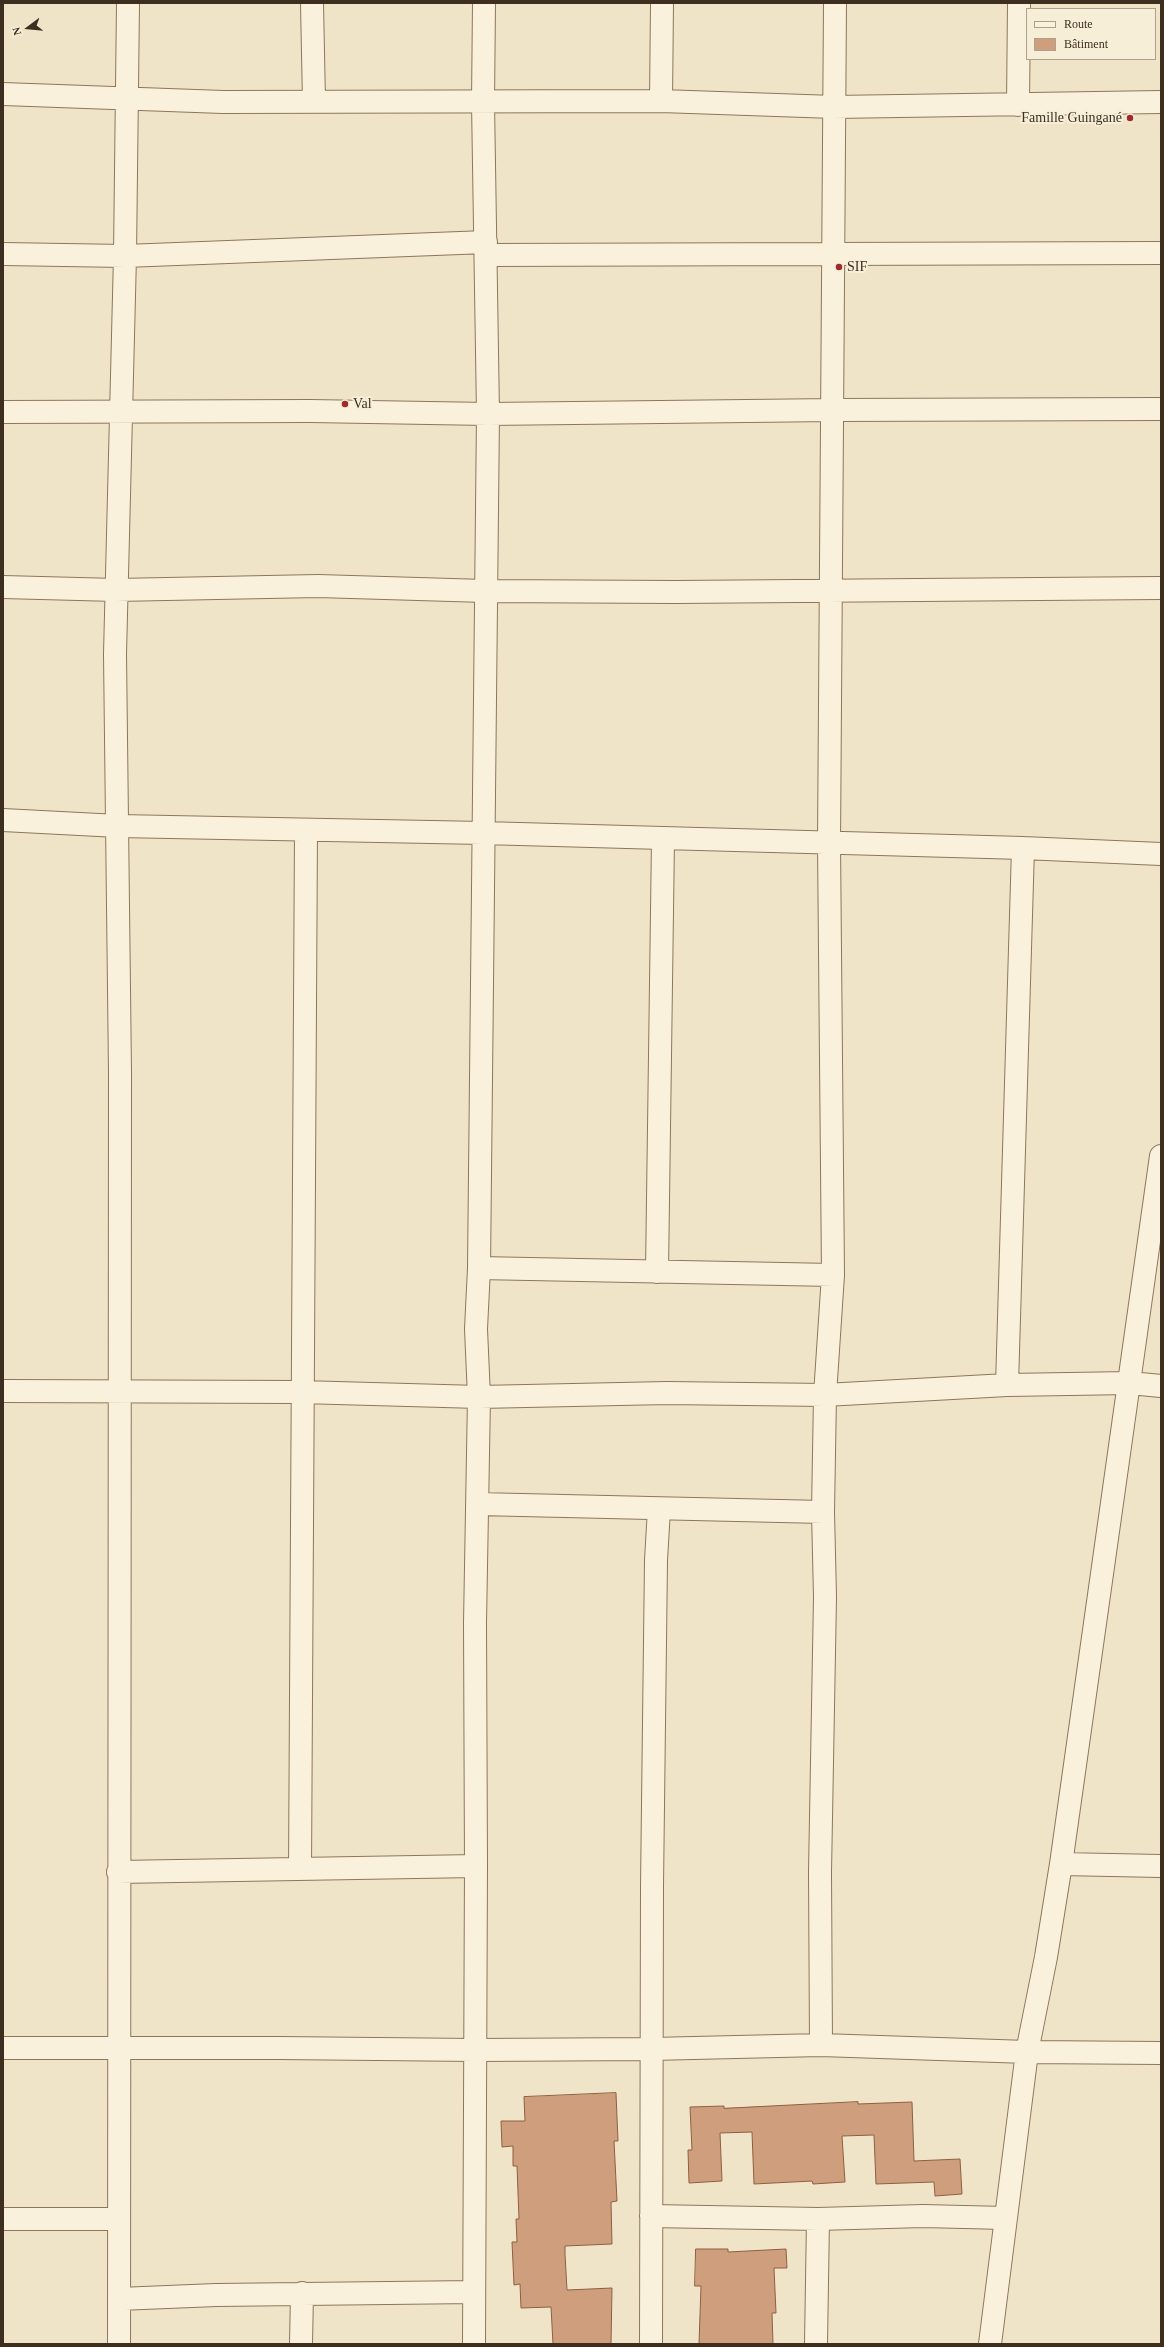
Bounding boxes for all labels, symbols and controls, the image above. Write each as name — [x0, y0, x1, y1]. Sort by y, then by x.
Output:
north arrow — [8, 8, 48, 48]
legend — [1026, 8, 1156, 60]
text: Route — [1064, 17, 1093, 31]
text: N — [10, 26, 23, 37]
text: Bâtiment — [1064, 37, 1108, 51]
place label: Famille Guingané — [1021, 110, 1122, 126]
marker: Famille Guingané — [1125, 113, 1135, 123]
place label: SIF — [847, 259, 867, 275]
marker: SIF — [834, 262, 844, 272]
place label: Val — [353, 396, 372, 412]
marker: Val — [340, 399, 350, 409]

